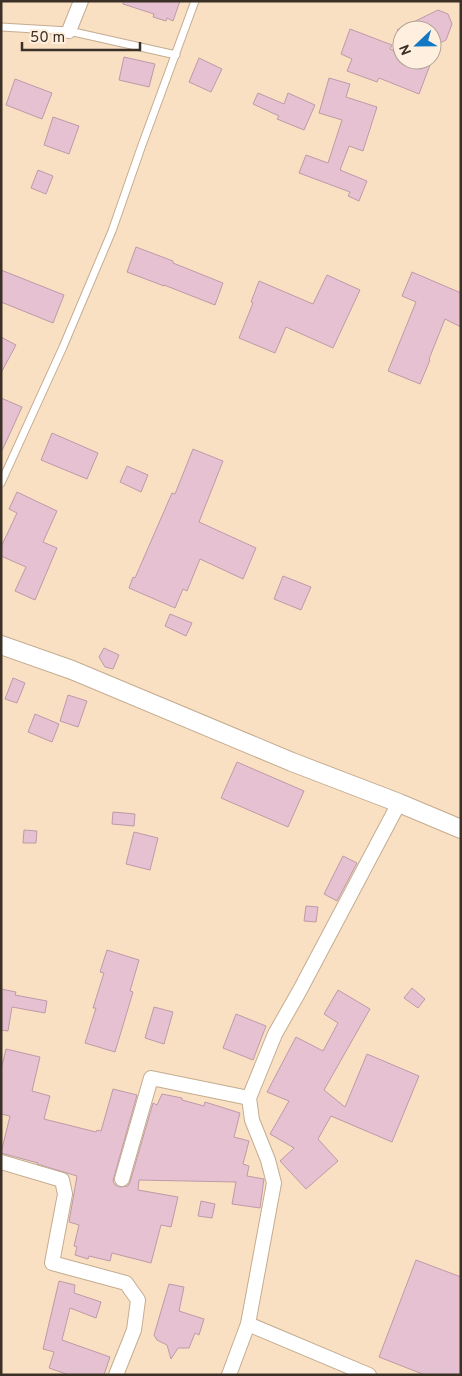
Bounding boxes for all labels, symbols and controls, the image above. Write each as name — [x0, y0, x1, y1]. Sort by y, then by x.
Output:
scale bar — [22, 20, 140, 52]
north arrow — [392, 20, 442, 70]
text: 50 m — [30, 29, 65, 48]
text: N — [397, 41, 416, 57]

